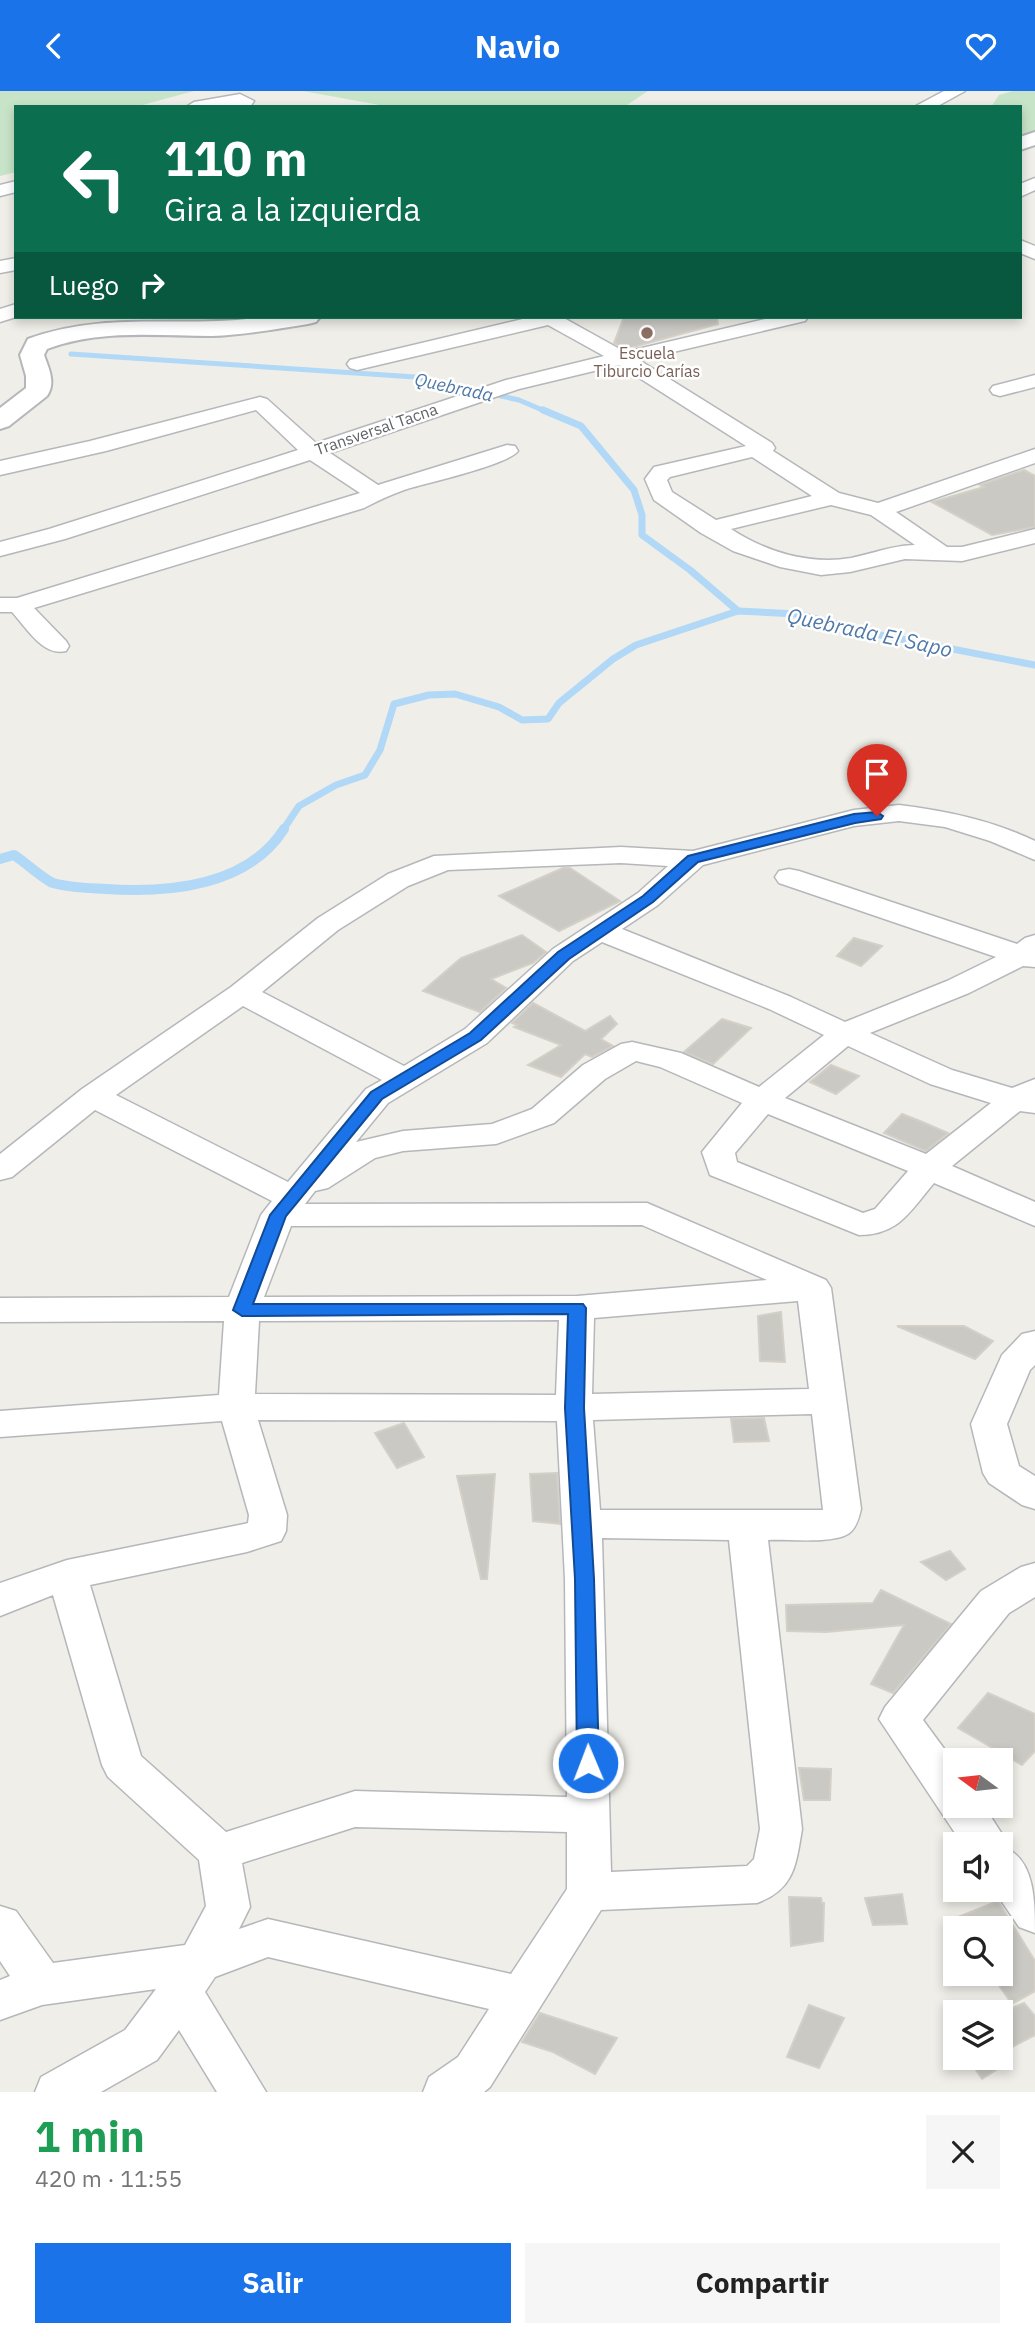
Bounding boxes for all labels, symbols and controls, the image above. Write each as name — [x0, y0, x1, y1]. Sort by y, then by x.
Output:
text: Navio — [475, 25, 560, 67]
icon: back — [35, 27, 73, 65]
icon: heart — [962, 27, 1000, 65]
text: 110 m — [164, 126, 308, 189]
icon: left — [49, 133, 140, 224]
text: Gira a la izquierda — [164, 188, 421, 230]
icon: right — [133, 266, 171, 304]
text: Luego — [49, 268, 119, 302]
marker: Escuela Tiburcio Carías — [639, 325, 655, 341]
place label: Escuela Tiburcio Carías — [594, 343, 700, 381]
water label: Quebrada — [413, 367, 495, 407]
street label: Transversal Tacna — [312, 398, 440, 459]
water label: Quebrada El Sapo — [785, 601, 955, 663]
pin — [847, 744, 907, 816]
icon: arrive — [858, 755, 896, 793]
position arrow — [551, 1726, 625, 1800]
north arrow — [943, 1748, 1013, 1818]
map controls — [943, 1748, 1013, 2070]
button: sound — [943, 1832, 1013, 1902]
button: search — [943, 1916, 1013, 1986]
button: layers — [943, 2000, 1013, 2070]
text: 1 min — [35, 2109, 145, 2164]
button: close — [926, 2115, 1000, 2189]
text: 420 m · 11:55 — [35, 2163, 182, 2193]
button: Salir — [35, 2243, 511, 2323]
button: Compartir — [525, 2243, 1000, 2323]

